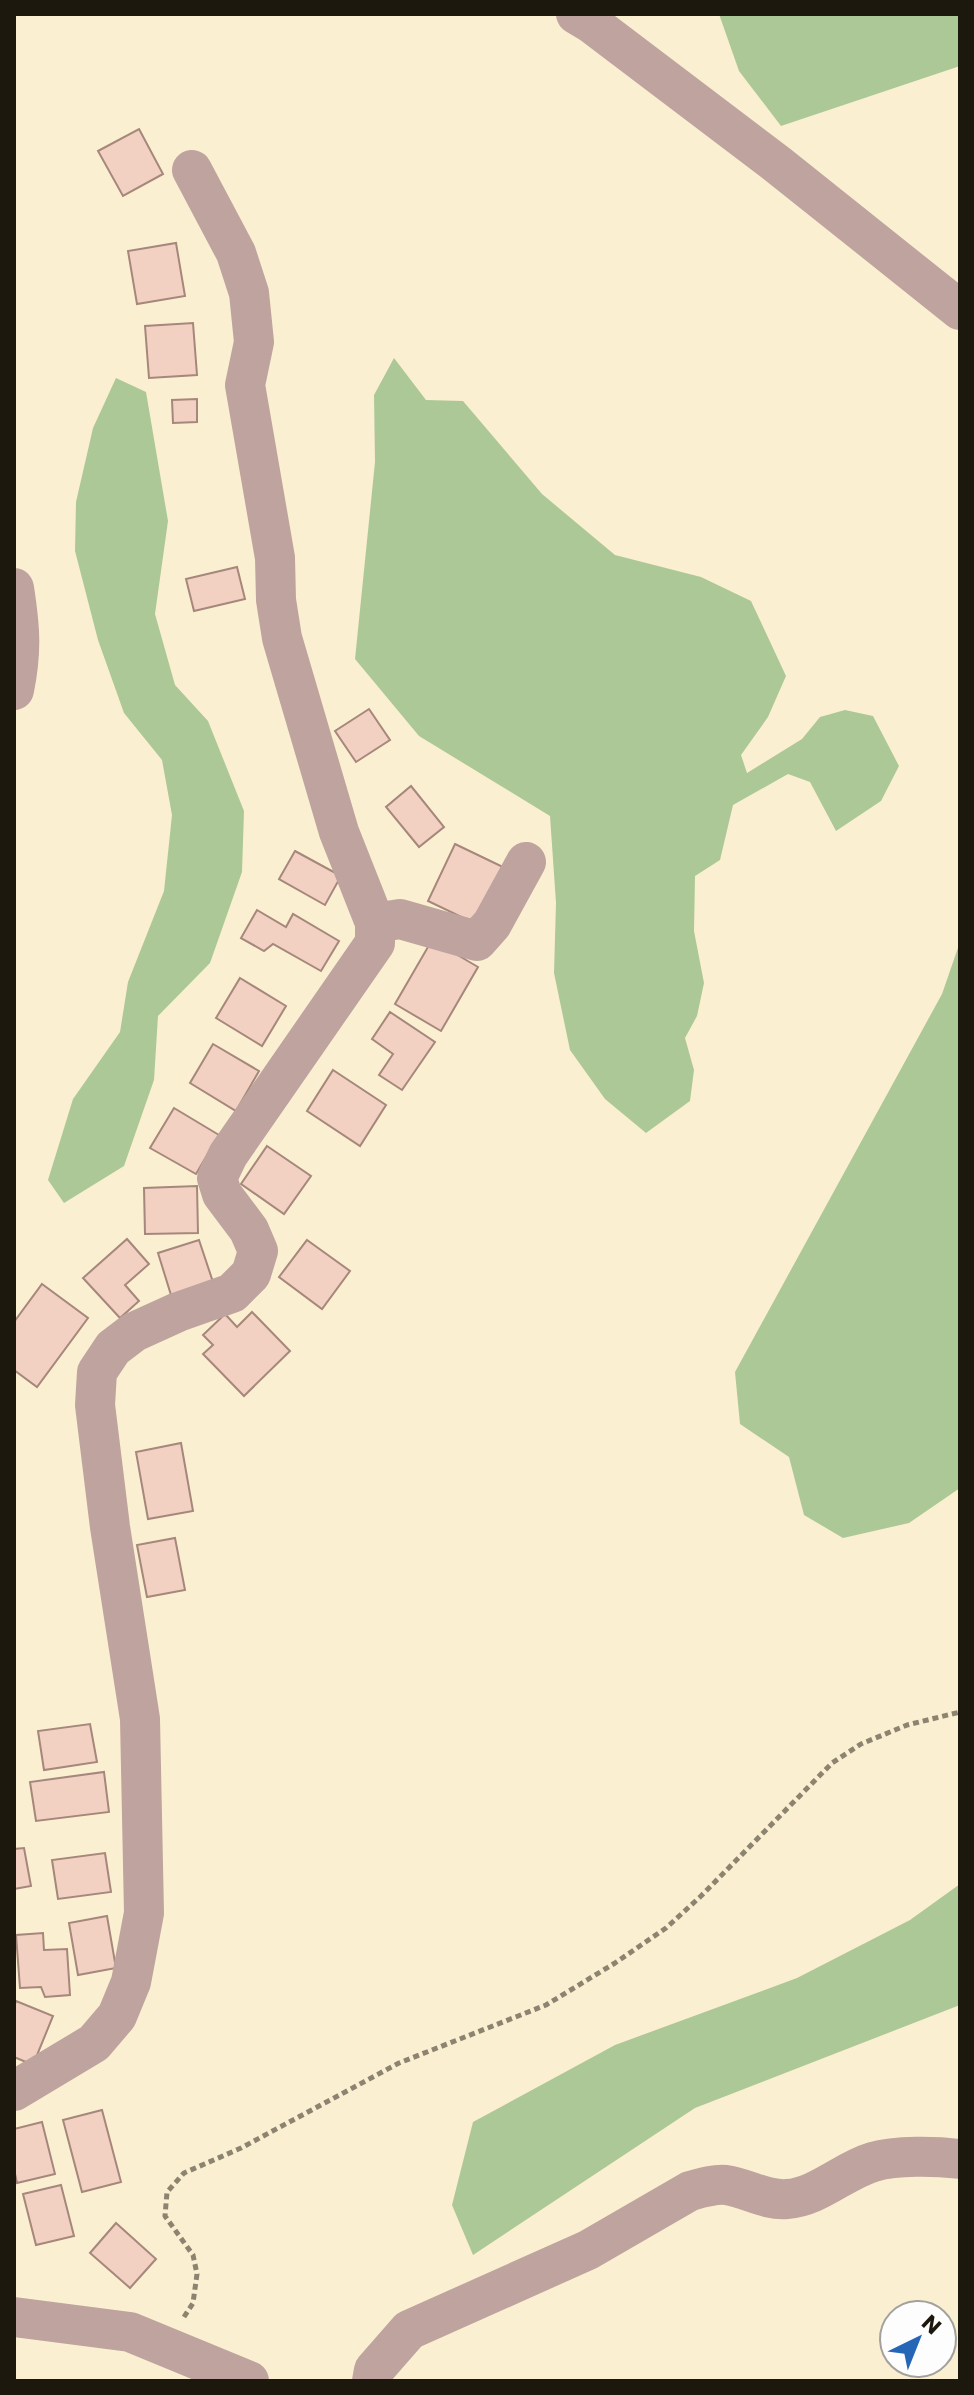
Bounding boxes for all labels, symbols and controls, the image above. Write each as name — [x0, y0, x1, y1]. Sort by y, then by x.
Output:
north arrow — [878, 2299, 958, 2379]
text: N — [915, 2308, 948, 2342]

